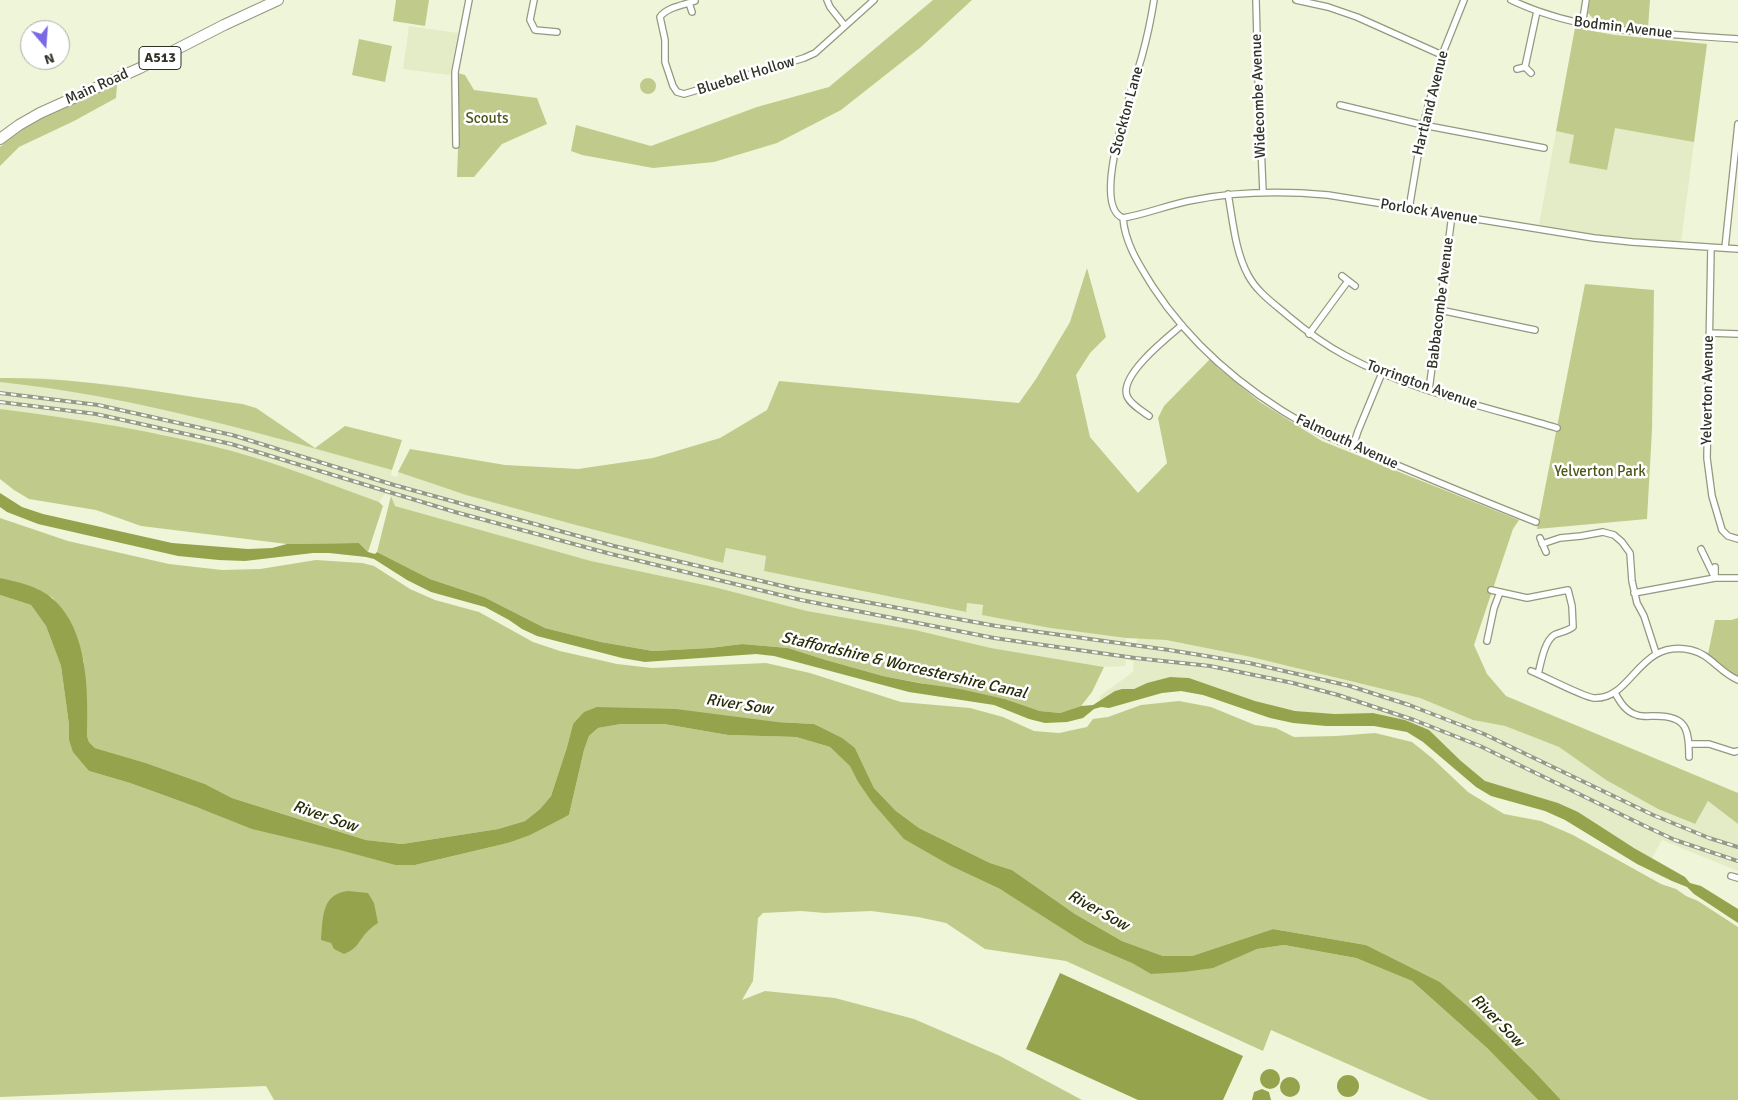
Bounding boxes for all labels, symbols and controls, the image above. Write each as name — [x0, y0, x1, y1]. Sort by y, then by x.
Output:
street label: Bodmin Avenue — [1573, 13, 1673, 43]
north arrow — [20, 20, 70, 70]
street label: Widecombe Avenue — [1248, 33, 1270, 159]
road number: A513 — [139, 46, 181, 70]
text: N — [42, 49, 57, 68]
street label: Hartland Avenue — [1409, 49, 1453, 157]
street label: Bluebell Hollow — [695, 53, 797, 99]
street label: Main Road — [63, 65, 131, 109]
street label: Stockton Lane — [1107, 65, 1147, 157]
park label: Scouts — [465, 110, 509, 128]
street label: Porlock Avenue — [1379, 195, 1479, 229]
street label: Babbacombe Avenue — [1424, 236, 1458, 370]
street label: Yelverton Avenue — [1698, 335, 1718, 445]
street label: Torrington Avenue — [1364, 357, 1480, 413]
street label: Falmouth Avenue — [1293, 410, 1401, 474]
park label: Yelverton Park — [1554, 463, 1646, 481]
water label: Staffordshire & Worcestershire Canal — [780, 628, 1028, 704]
water label: River Sow — [704, 690, 774, 720]
water label: River Sow — [290, 797, 360, 837]
water label: River Sow — [1064, 886, 1132, 936]
water label: River Sow — [1467, 991, 1527, 1051]

